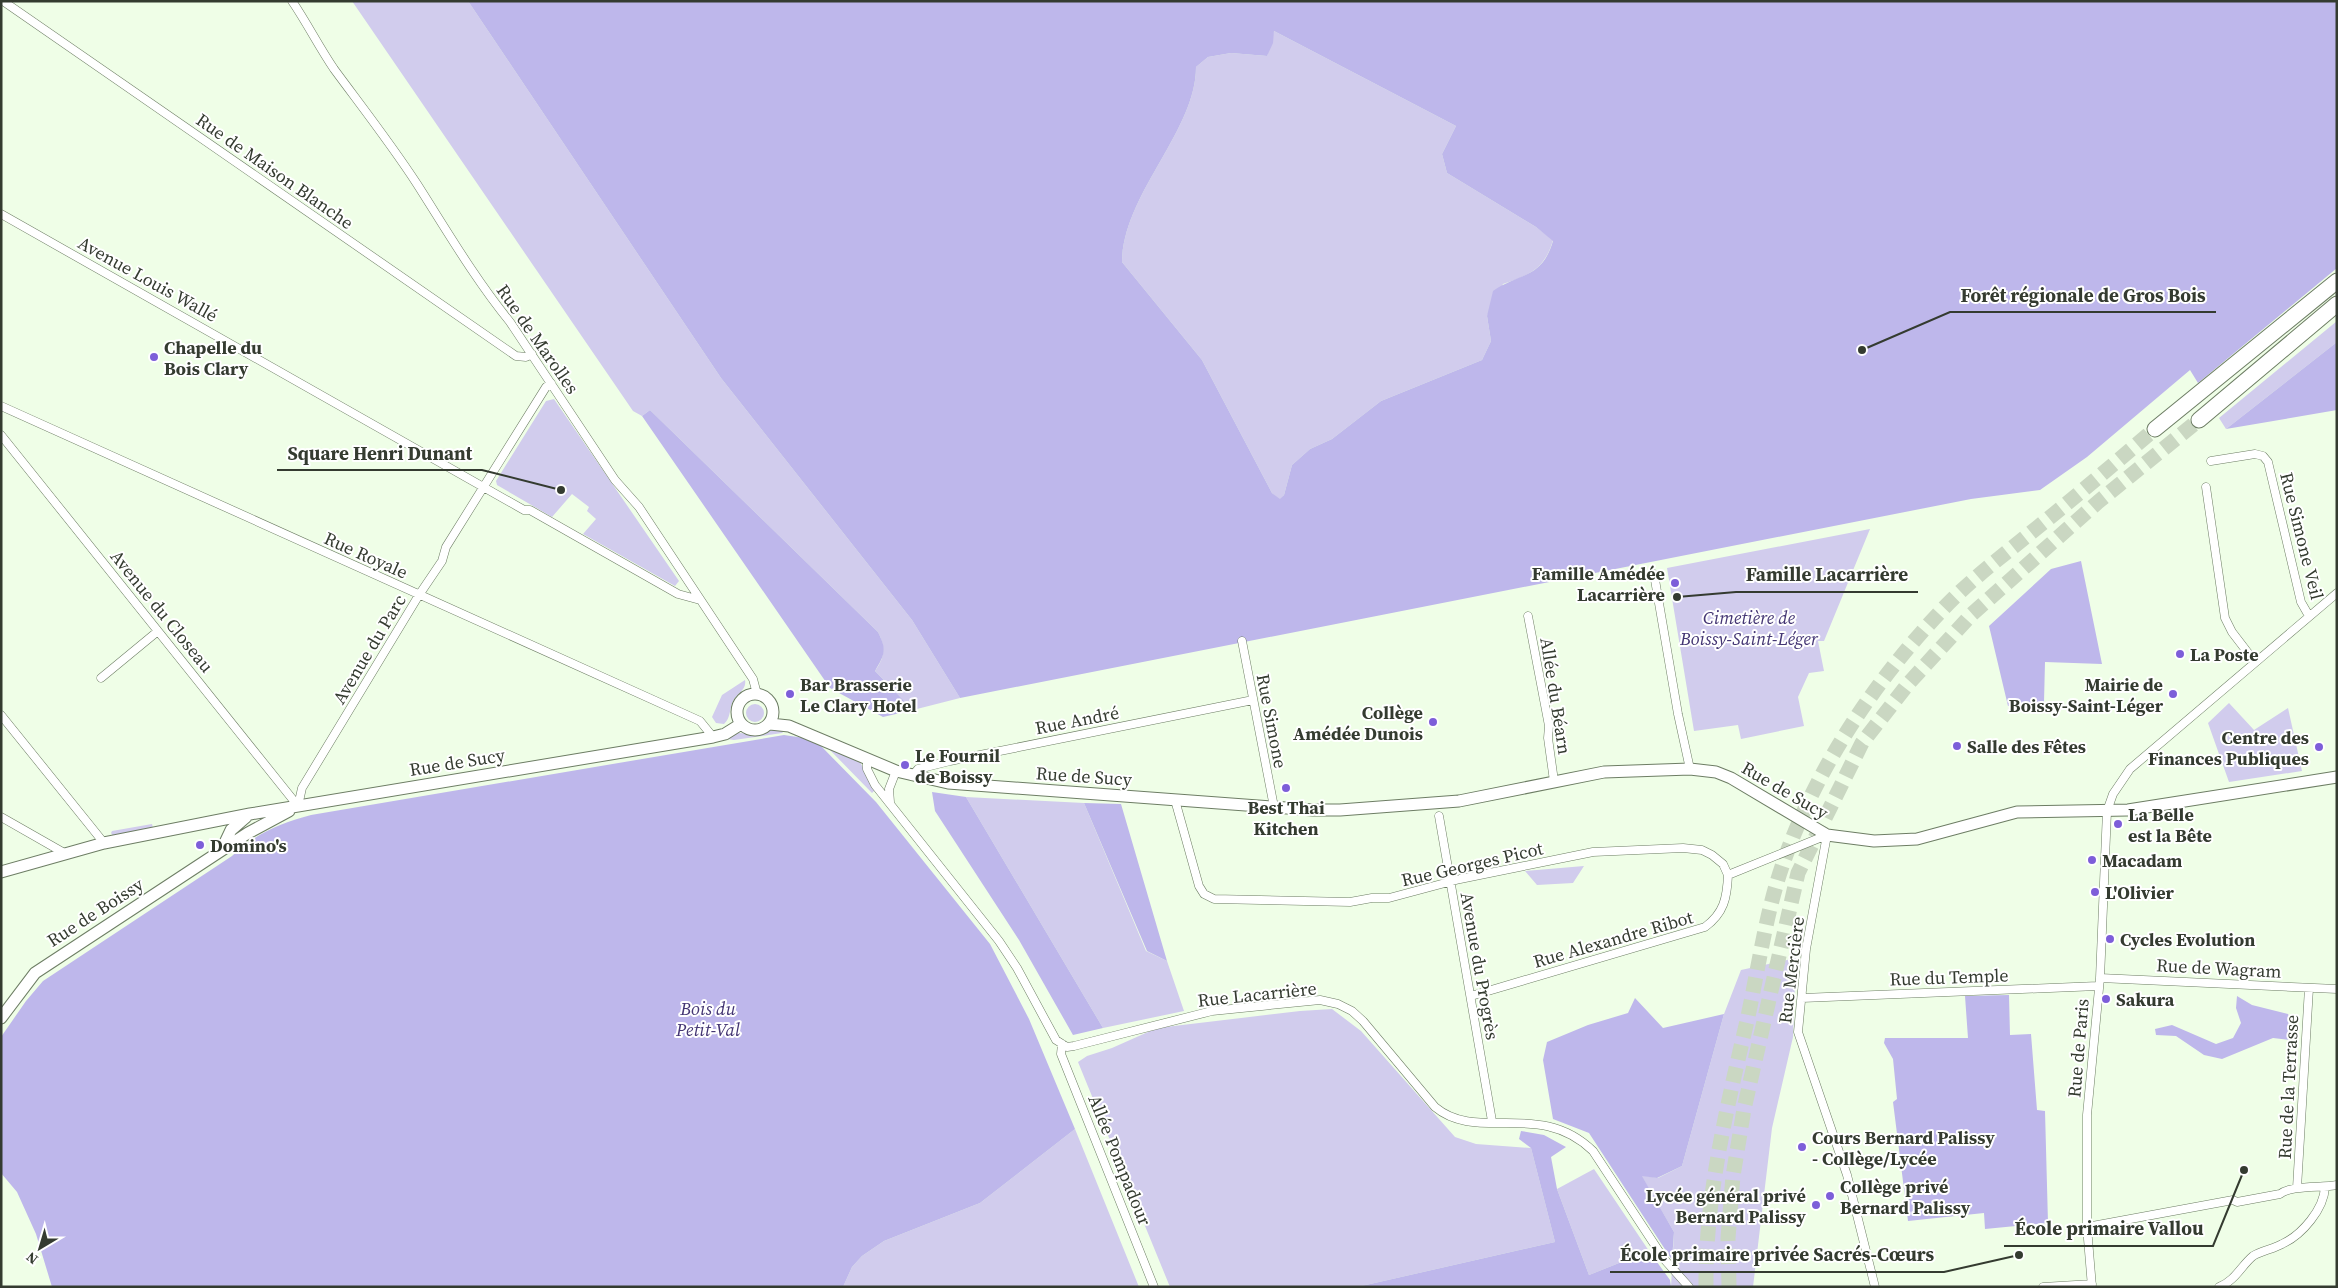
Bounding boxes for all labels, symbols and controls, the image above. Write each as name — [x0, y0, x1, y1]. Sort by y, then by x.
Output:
street label: Rue de Maison Blanche — [191, 107, 359, 235]
street label: Avenue Louis Wallé — [74, 230, 222, 328]
callout: Forêt régionale de Gros Bois — [1950, 278, 2216, 312]
street label: Rue de Marolles — [491, 279, 585, 399]
text: Forêt régionale de Gros Bois — [1960, 282, 2206, 308]
place label: Chapelle du Bois Clary — [164, 335, 262, 381]
marker: Chapelle du Bois Clary — [148, 351, 160, 363]
callout: Square Henri Dunant — [277, 436, 482, 470]
text: Square Henri Dunant — [288, 440, 473, 466]
street label: Rue Simone Veil — [2274, 470, 2330, 602]
street label: Rue Royale — [320, 525, 412, 585]
street label: Avenue du Closeau — [105, 544, 219, 678]
callout: Famille Lacarrière — [1736, 558, 1918, 592]
place label: Famille Amédée Lacarrière — [1532, 561, 1665, 607]
text: Famille Lacarrière — [1746, 561, 1908, 587]
marker: Famille Amédée Lacarrière — [1669, 577, 1681, 589]
street label: Avenue du Parc — [326, 589, 412, 709]
park label: Cimetière de Boissy-Saint-Léger — [1679, 605, 1819, 651]
street label: Allée du Béarn — [1534, 636, 1578, 756]
place label: La Poste — [2190, 642, 2259, 667]
marker: La Poste — [2174, 648, 2186, 660]
place label: Bar Brasserie Le Clary Hotel — [800, 672, 917, 718]
street label: Rue Simone — [1251, 672, 1293, 770]
place label: Mairie de Boissy-Saint-Léger — [2009, 672, 2164, 718]
marker: Bar Brasserie Le Clary Hotel — [784, 688, 796, 700]
marker: Mairie de Boissy-Saint-Léger — [2167, 688, 2179, 700]
street label: Rue André — [1033, 700, 1121, 740]
place label: Collège Amédée Dunois — [1293, 700, 1423, 746]
marker: Collège Amédée Dunois — [1427, 716, 1439, 728]
place label: Centre des Finances Publiques — [2148, 725, 2309, 771]
place label: Salle des Fêtes — [1967, 734, 2086, 759]
marker: Salle des Fêtes — [1951, 740, 1963, 752]
marker: Centre des Finances Publiques — [2313, 741, 2325, 753]
street label: Rue de Sucy — [408, 742, 507, 782]
place label: Le Fournil de Boissy — [915, 743, 1000, 789]
street label: Rue de Sucy — [1737, 755, 1834, 825]
marker: Le Fournil de Boissy — [899, 759, 911, 771]
street label: Rue de Sucy — [1035, 760, 1134, 792]
marker: Best Thai Kitchen — [1280, 782, 1292, 794]
place label: Best Thai Kitchen — [1247, 795, 1325, 841]
place label: La Belle est la Bête — [2128, 802, 2212, 848]
marker: La Belle est la Bête — [2112, 818, 2124, 830]
place label: Domino's — [210, 833, 287, 858]
street label: Rue Georges Picot — [1399, 836, 1545, 892]
marker: Domino's — [194, 839, 206, 851]
place label: Macadam — [2102, 848, 2182, 873]
marker: Macadam — [2086, 854, 2098, 866]
street label: Rue de Boissy — [42, 871, 149, 952]
place label: L'Olivier — [2105, 880, 2175, 905]
marker: L'Olivier — [2089, 886, 2101, 898]
street label: Avenue du Progrès — [1455, 890, 1505, 1042]
street label: Rue Alexandre Ribot — [1530, 904, 1696, 974]
street label: Rue Mercière — [1772, 915, 1810, 1025]
place label: Cycles Evolution — [2120, 927, 2255, 952]
marker: Cycles Evolution — [2104, 933, 2116, 945]
street label: Rue de Wagram — [2156, 952, 2282, 984]
street label: Rue du Temple — [1889, 962, 2009, 992]
street label: Rue Lacarrière — [1196, 975, 1318, 1013]
place label: Sakura — [2116, 987, 2175, 1012]
marker: Sakura — [2100, 993, 2112, 1005]
park label: Bois du Petit-Val — [675, 996, 740, 1042]
street label: Rue de Paris — [2061, 997, 2095, 1099]
street label: Rue de la Terrasse — [2272, 1014, 2304, 1160]
street label: Allée Pompadour — [1082, 1091, 1158, 1229]
place label: Cours Bernard Palissy - Collège/Lycée — [1812, 1125, 1995, 1171]
marker: Cours Bernard Palissy - Collège/Lycée — [1796, 1141, 1808, 1153]
place label: Collège privé Bernard Palissy — [1840, 1174, 1971, 1220]
place label: Lycée général privé Bernard Palissy — [1646, 1183, 1806, 1229]
marker: Collège privé Bernard Palissy — [1824, 1190, 1836, 1202]
marker: Lycée général privé Bernard Palissy — [1810, 1199, 1822, 1211]
callout: École primaire Vallou — [2004, 1212, 2213, 1246]
text: École primaire Vallou — [2015, 1215, 2204, 1241]
north arrow — [15, 1223, 65, 1273]
callout: École primaire privée Sacrés-Cœurs — [1610, 1238, 1944, 1272]
text: École primaire privée Sacrés-Cœurs — [1620, 1241, 1934, 1267]
text: N — [22, 1247, 42, 1269]

